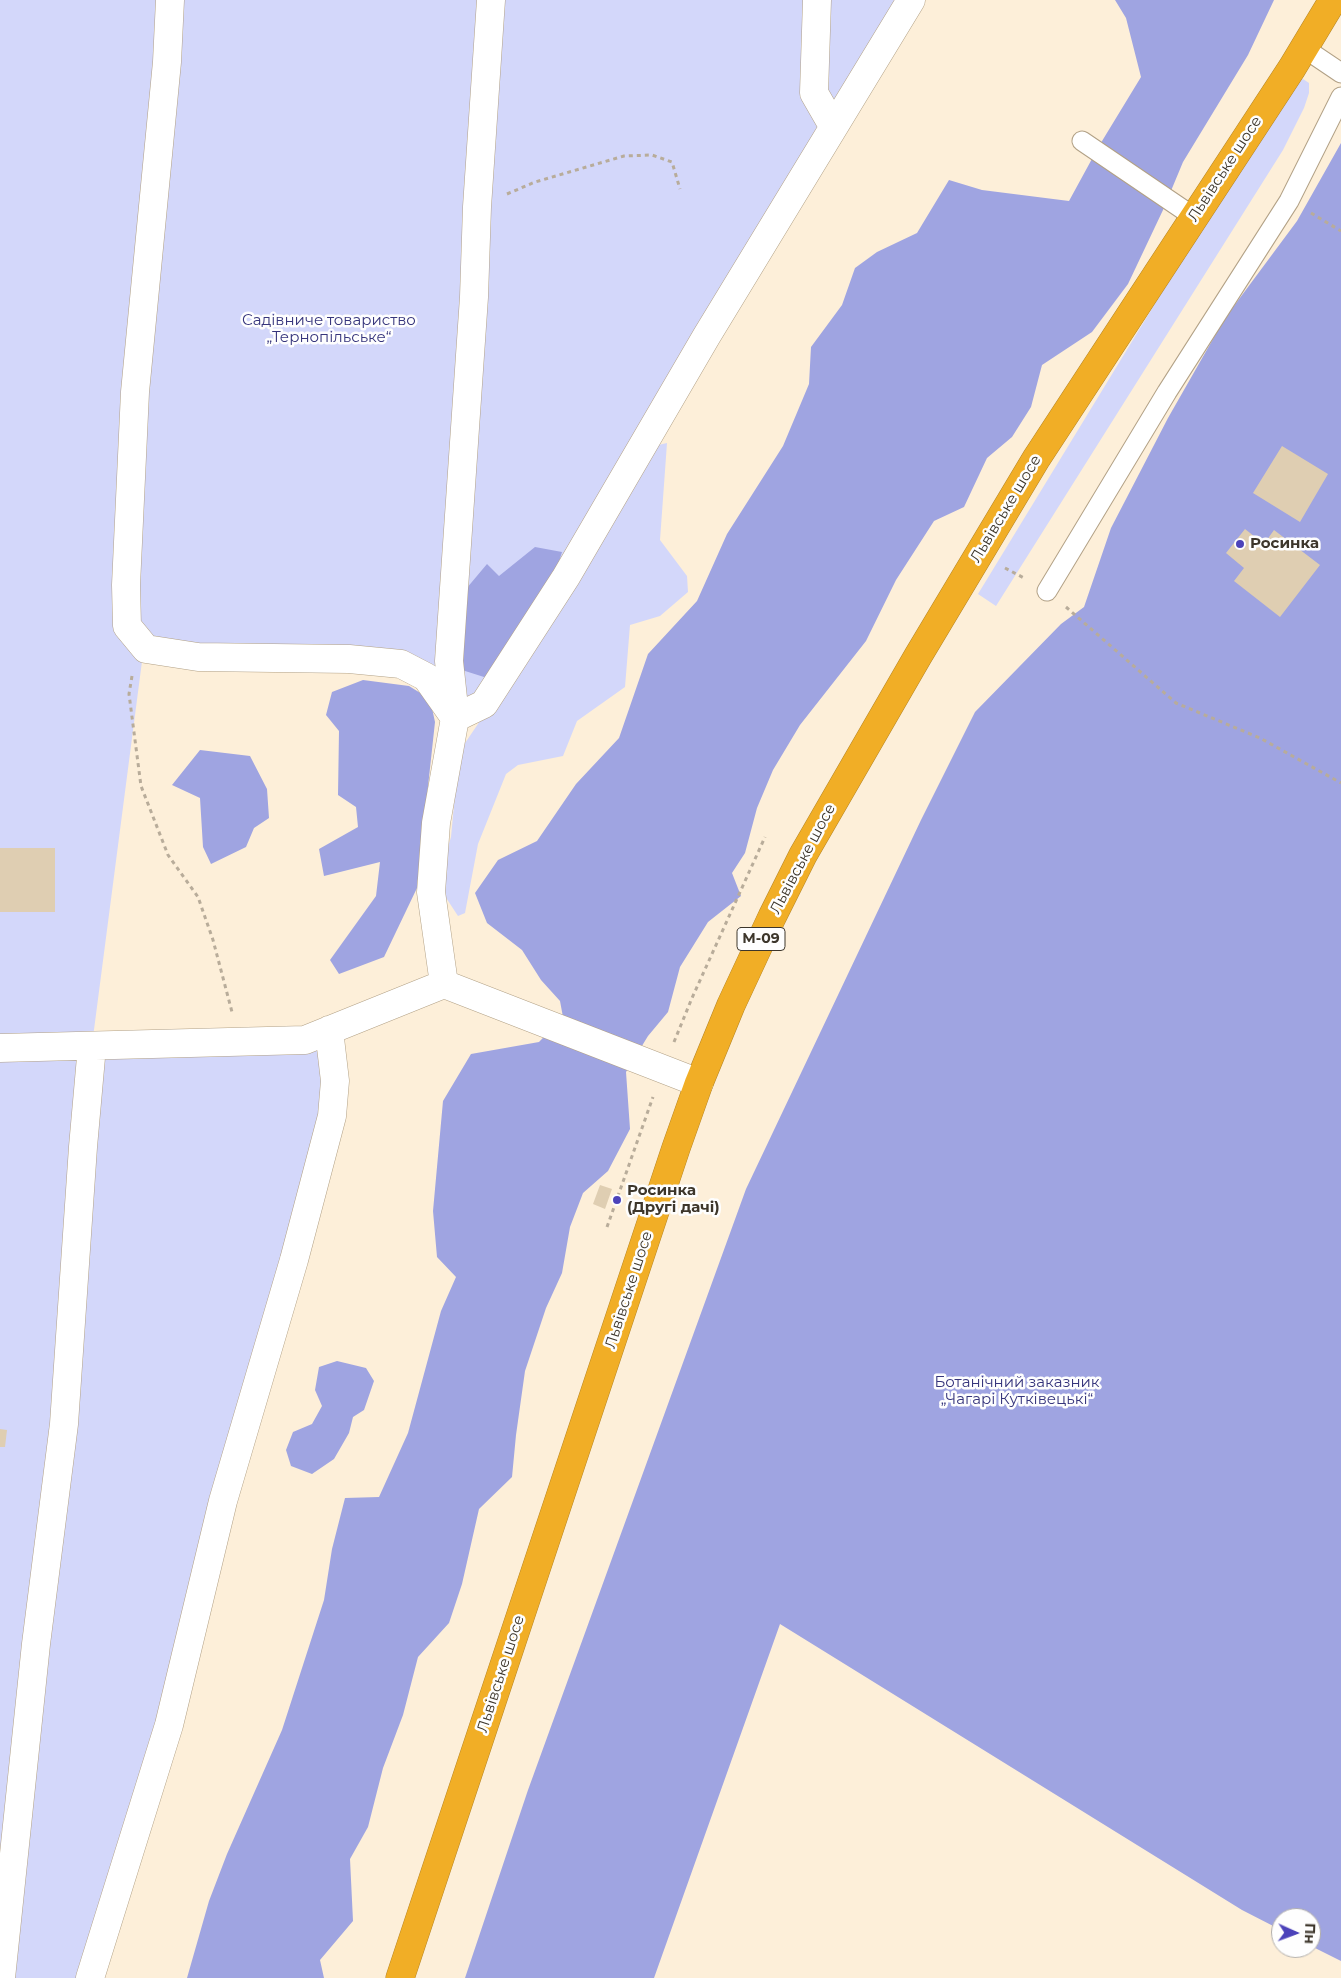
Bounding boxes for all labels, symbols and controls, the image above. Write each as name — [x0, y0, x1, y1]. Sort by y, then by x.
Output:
street label: Львівське шосе — [1184, 113, 1266, 225]
park label: Садівниче товариство „Тернопільське“ — [242, 312, 416, 347]
street label: Львівське шосе — [967, 452, 1045, 566]
place label: Росинка — [1250, 535, 1319, 553]
marker: Росинка — [1234, 538, 1246, 550]
street label: Львівське шосе — [766, 801, 840, 917]
road number: М-09 — [737, 928, 785, 951]
place label: Росинка (Другі дачі) — [627, 1182, 720, 1217]
marker: Росинка (Другі дачі) — [611, 1194, 623, 1206]
street label: Львівське шосе — [602, 1229, 656, 1351]
park label: Ботанічний заказник „Чагарі Кутківецькі“ — [934, 1374, 1100, 1409]
street label: Львівське шосе — [474, 1613, 528, 1735]
north arrow — [1271, 1908, 1321, 1958]
text: Пн — [1301, 1923, 1319, 1944]

